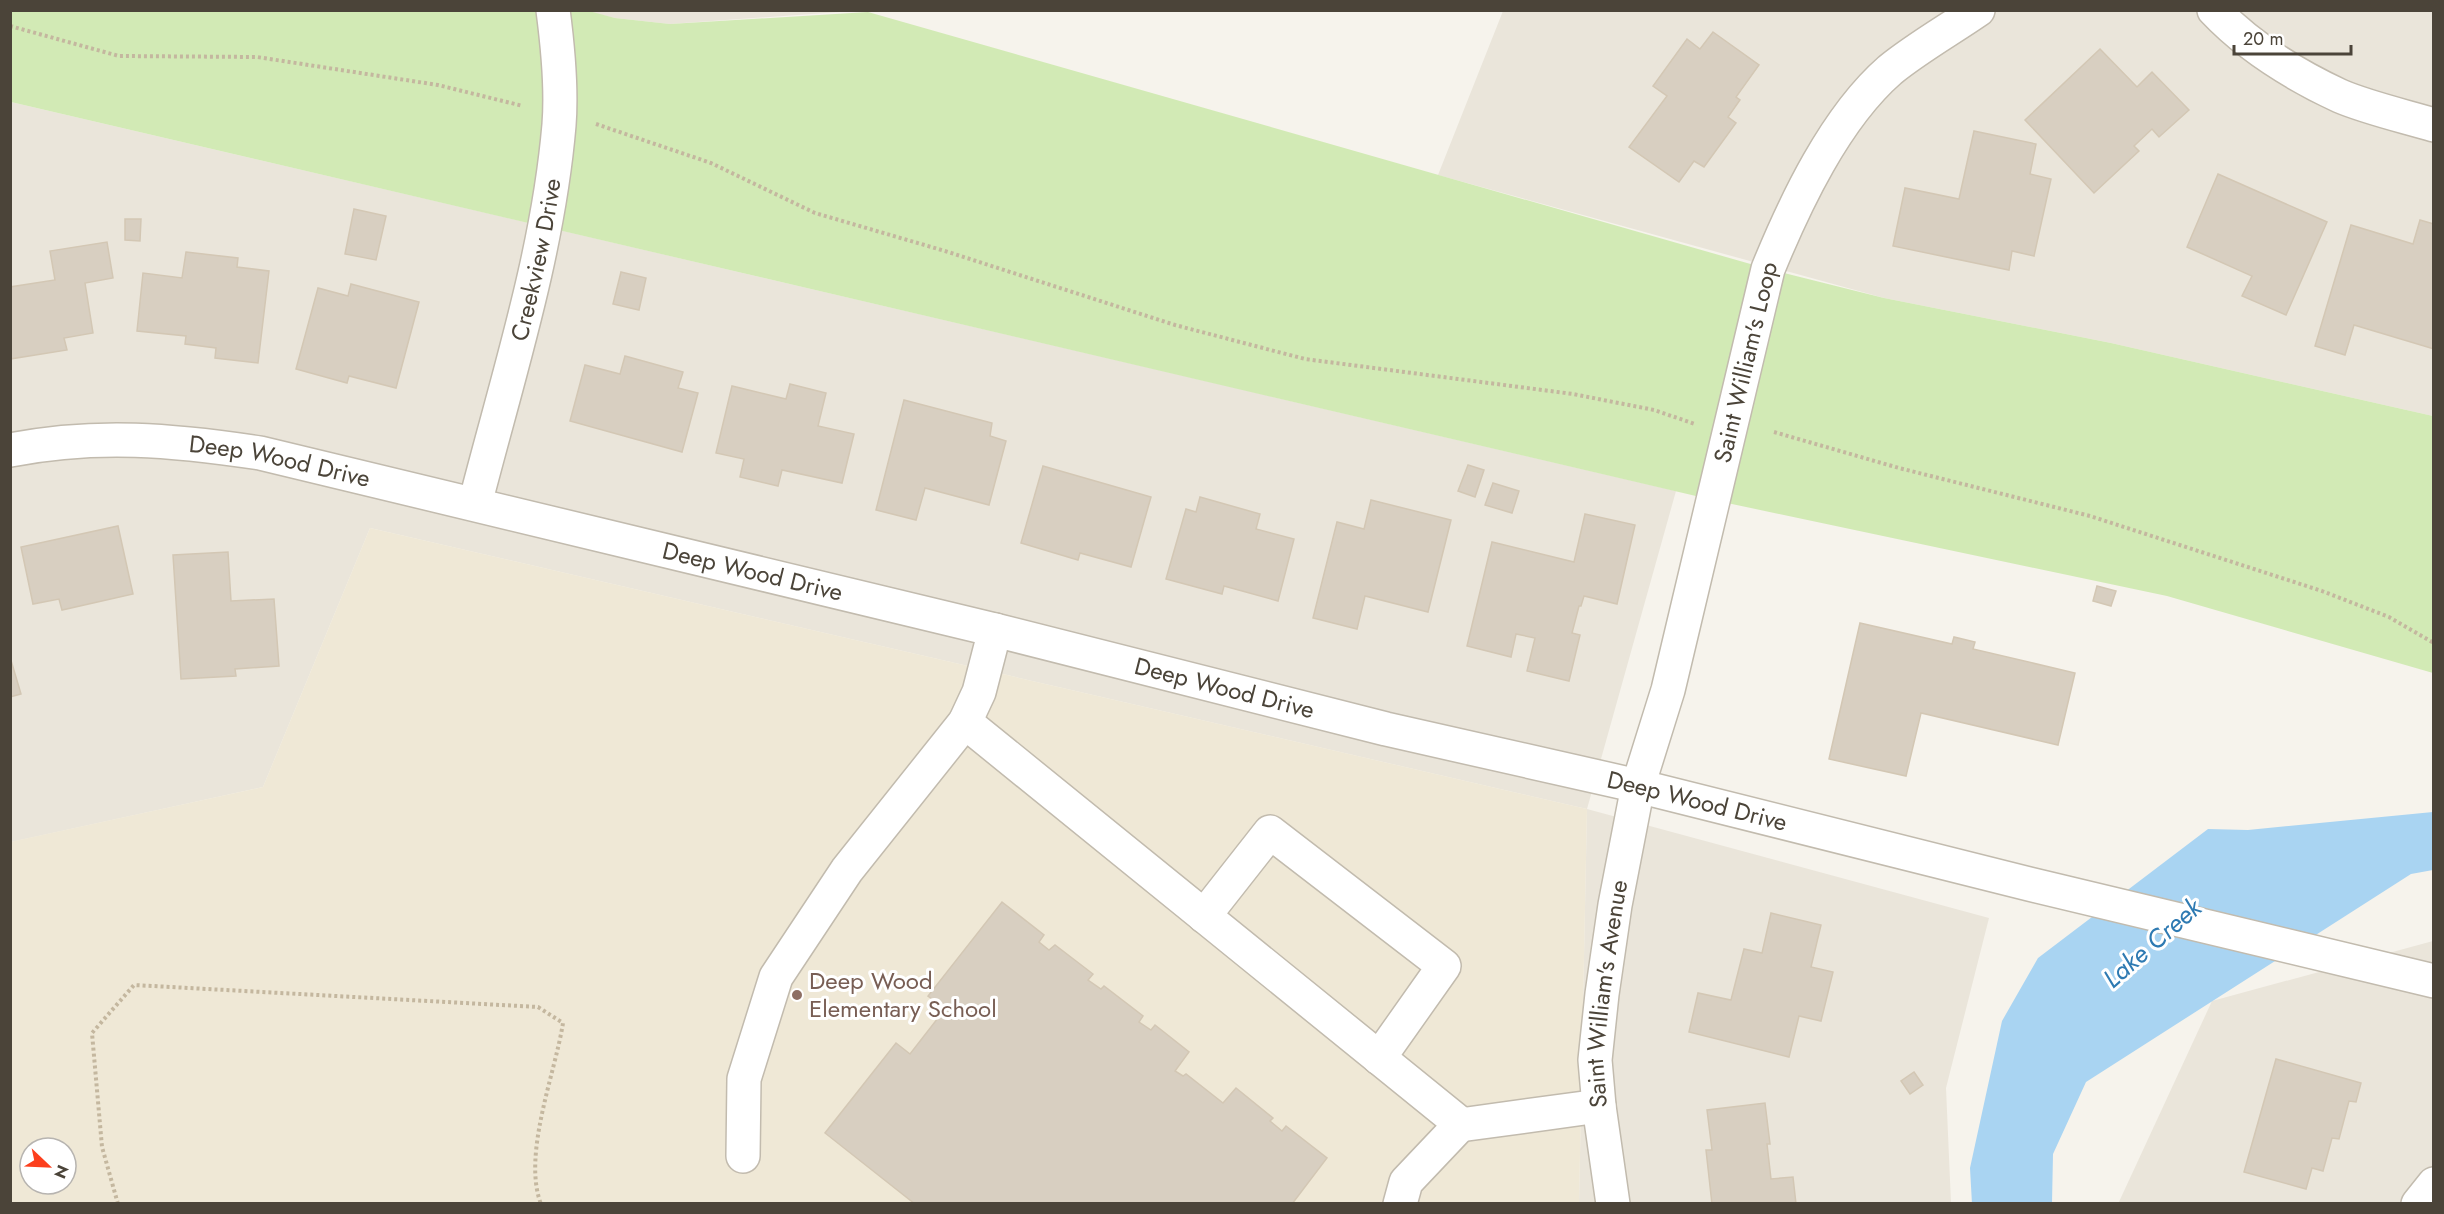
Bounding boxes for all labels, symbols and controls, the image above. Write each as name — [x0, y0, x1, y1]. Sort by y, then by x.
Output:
scale bar — [2234, 18, 2351, 56]
text: 20 m — [2243, 26, 2283, 52]
street label: Creekview Drive — [501, 176, 570, 345]
street label: Saint William's Loop — [1705, 258, 1786, 466]
street label: Deep Wood Drive — [187, 426, 374, 496]
street label: Deep Wood Drive — [659, 533, 846, 610]
street label: Deep Wood Drive — [1131, 648, 1318, 727]
street label: Deep Wood Drive — [1604, 762, 1791, 840]
street label: Saint William's Avenue — [1577, 877, 1636, 1109]
water label: Lake Creek — [2094, 888, 2211, 997]
place label: Deep Wood Elementary School — [809, 963, 997, 1026]
marker: Deep Wood Elementary School — [790, 988, 804, 1002]
north arrow — [18, 1136, 78, 1196]
text: N — [48, 1161, 74, 1182]

